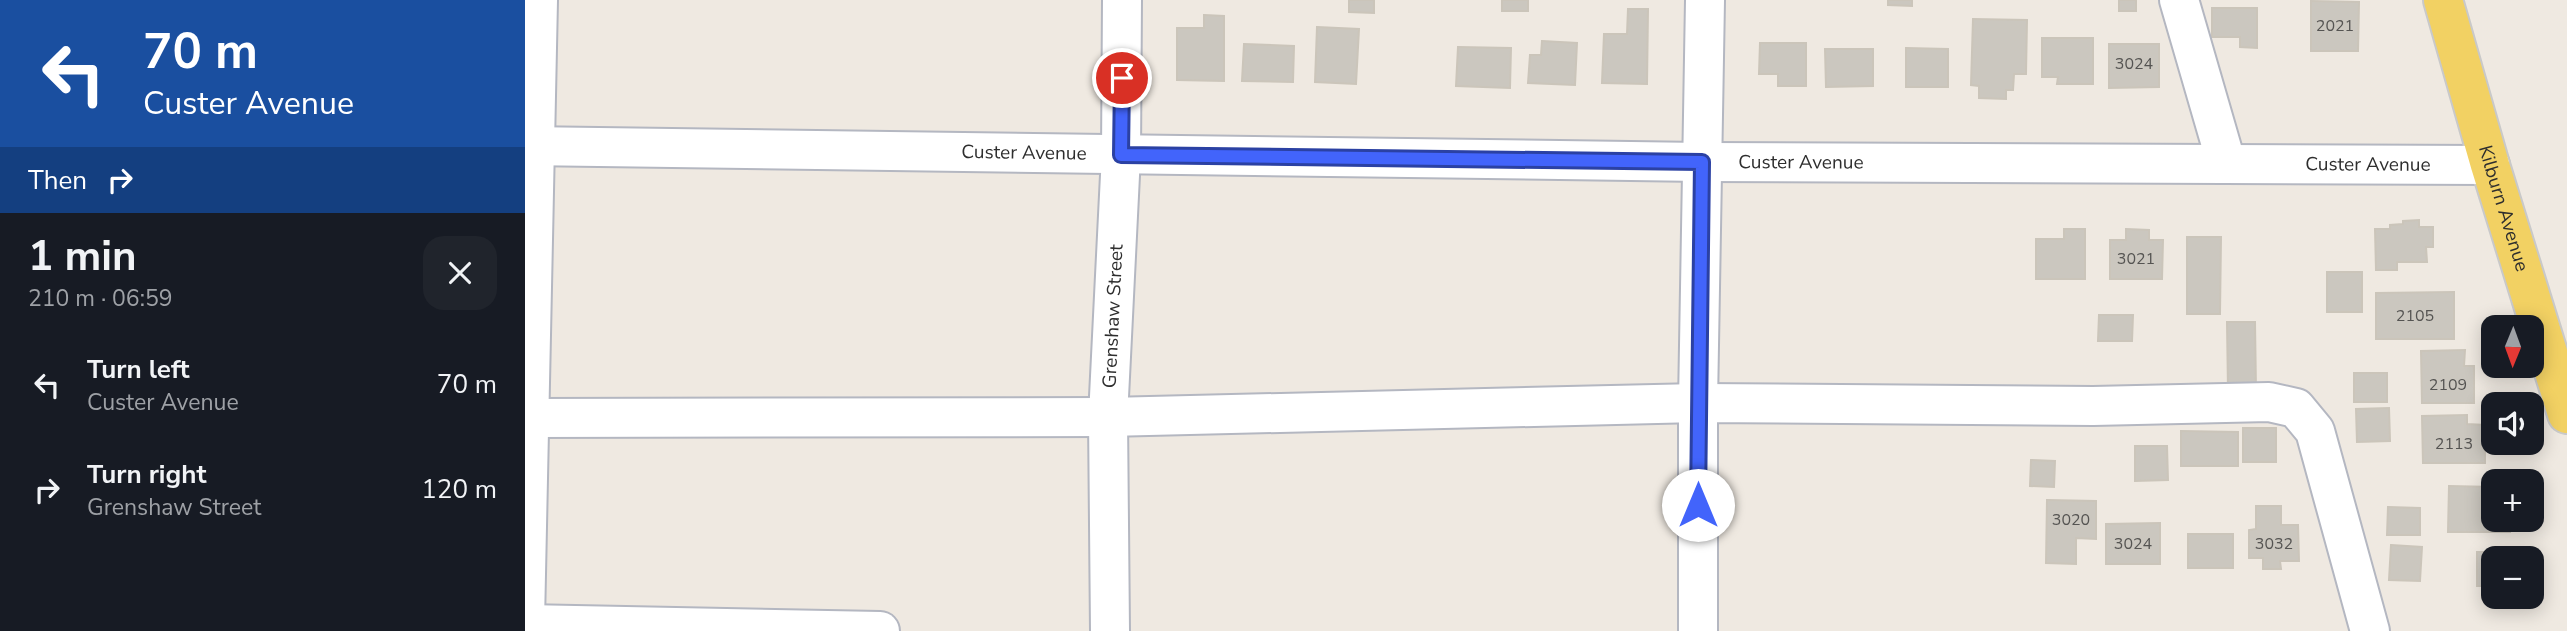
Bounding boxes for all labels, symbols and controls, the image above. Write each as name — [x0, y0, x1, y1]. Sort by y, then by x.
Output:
house number: 2021 — [2316, 15, 2354, 37]
text: 70 m — [143, 18, 258, 85]
icon: left — [28, 28, 119, 119]
pin — [1092, 48, 1152, 108]
house number: 3024 — [2115, 53, 2154, 75]
icon: arrive — [1103, 59, 1141, 97]
text: Custer Avenue — [143, 82, 354, 125]
street label: Custer Avenue — [961, 139, 1087, 167]
street label: Kilburn Avenue — [2472, 142, 2535, 275]
street label: Custer Avenue — [1738, 149, 1864, 176]
street label: Custer Avenue — [2305, 151, 2431, 178]
icon: right — [101, 161, 139, 199]
text: Then — [28, 163, 87, 198]
text: 1 min — [28, 228, 137, 285]
button: close — [423, 236, 497, 310]
street label: Grenshaw Street — [1096, 243, 1130, 389]
house number: 3021 — [2117, 248, 2155, 270]
text: 210 m · 06:59 — [28, 283, 173, 314]
house number: 2105 — [2396, 305, 2434, 327]
north arrow — [2481, 315, 2545, 378]
map controls — [2481, 315, 2544, 609]
text: Turn left — [87, 352, 190, 387]
icon: left — [28, 366, 66, 404]
text: 70 m — [437, 367, 497, 402]
house number: 2109 — [2429, 374, 2467, 396]
text: Custer Avenue — [87, 387, 239, 418]
button: sound — [2481, 392, 2544, 455]
house number: 2113 — [2435, 433, 2473, 455]
text: Turn right — [87, 457, 206, 492]
position arrow — [1661, 468, 1735, 542]
button: + — [2481, 469, 2544, 532]
icon: right — [28, 471, 66, 509]
text: 120 m — [421, 472, 497, 507]
text: Grenshaw Street — [87, 492, 261, 523]
house number: 3020 — [2052, 509, 2090, 531]
house number: 3024 — [2114, 533, 2153, 555]
house number: 3032 — [2255, 533, 2293, 555]
button: − — [2481, 546, 2544, 609]

